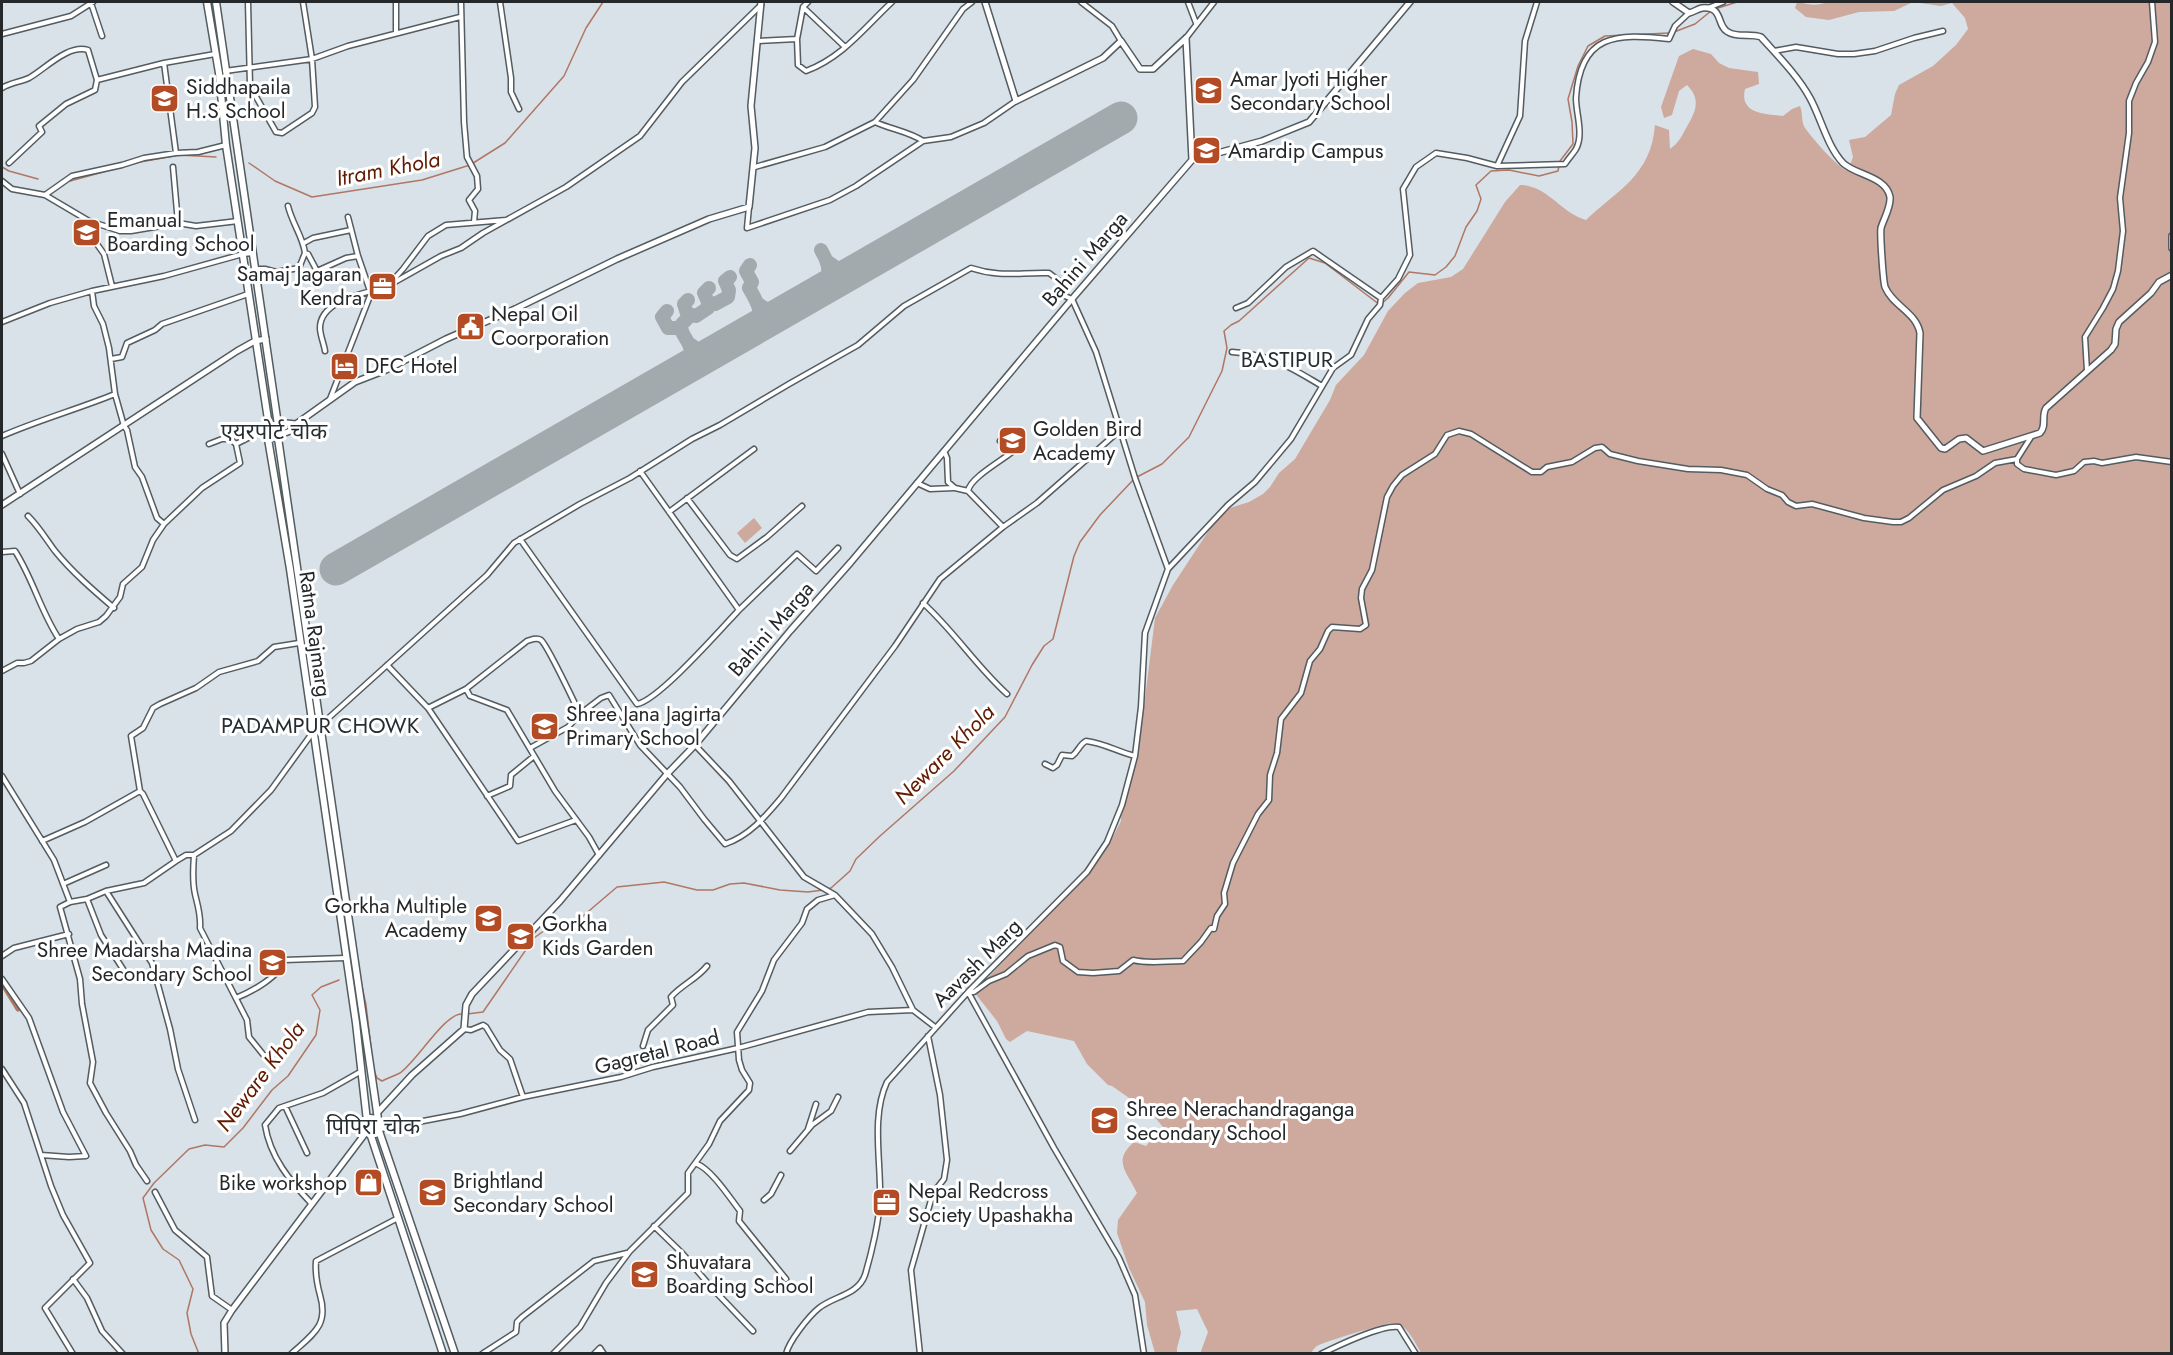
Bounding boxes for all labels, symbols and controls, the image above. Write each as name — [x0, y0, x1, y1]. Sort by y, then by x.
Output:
place label: Amar Jyoti Higher Secondary School — [1230, 64, 1391, 118]
place label: Siddhapaila H.S School — [186, 72, 291, 126]
school or university icon: Amar Jyoti Higher Secondary School — [1193, 75, 1225, 107]
school or university icon: Siddhapaila H.S School — [149, 83, 181, 115]
school or university icon: Amardip Campus — [1191, 135, 1223, 167]
place label: Amardip Campus — [1228, 136, 1384, 166]
water label: Itram Khola — [333, 142, 443, 194]
place label: Emanual Boarding School — [107, 205, 255, 259]
street label: Bahini Marga — [1035, 205, 1135, 313]
school or university icon: Emanual Boarding School — [70, 216, 102, 248]
place label: Samaj Jagaran Kendra — [237, 259, 362, 313]
office icon: Samaj Jagaran Kendra — [367, 270, 399, 302]
place label: Nepal Oil Coorporation — [491, 299, 609, 353]
public building icon: Nepal Oil Coorporation — [454, 310, 486, 342]
district label: BASTIPUR — [1241, 343, 1334, 375]
hotel icon: DFC Hotel — [328, 350, 360, 382]
place label: DFC Hotel — [365, 351, 458, 381]
place label: Golden Bird Academy — [1033, 414, 1142, 468]
district label: एयरपोर्ट चोक — [221, 415, 328, 447]
school or university icon: Golden Bird Academy — [996, 425, 1028, 457]
street label: Ratna Rajmarg — [291, 569, 339, 699]
street label: Bahini Marga — [721, 575, 821, 683]
water label: Neware Khola — [887, 697, 1001, 811]
place label: Shree Jana Jagirta Primary School — [566, 699, 721, 753]
district label: PADAMPUR CHOWK — [221, 709, 420, 741]
school or university icon: Shree Jana Jagirta Primary School — [529, 710, 561, 742]
place label: Gorkha Multiple Academy — [324, 891, 468, 945]
school or university icon: Gorkha Multiple Academy — [472, 902, 504, 934]
place label: Gorkha Kids Garden — [542, 909, 653, 963]
street label: Aavash Marg — [926, 912, 1028, 1014]
school or university icon: Gorkha Kids Garden — [505, 920, 537, 952]
place label: Shree Madarsha Madina Secondary School — [37, 935, 252, 989]
school or university icon: Shree Madarsha Madina Secondary School — [257, 946, 289, 978]
water label: Neware Khola — [208, 1014, 312, 1138]
street label: Gagretal Road — [591, 1022, 723, 1082]
place label: Shree Nerachandraganga Secondary School — [1126, 1094, 1354, 1148]
school or university icon: Shree Nerachandraganga Secondary School — [1089, 1105, 1121, 1137]
district label: पिपिरा चोक — [326, 1110, 421, 1142]
place label: Brightland Secondary School — [453, 1166, 614, 1220]
shop icon: Bike workshop — [352, 1167, 384, 1199]
place label: Bike workshop — [219, 1168, 347, 1198]
place label: Nepal Redcross Society Upashakha — [908, 1176, 1073, 1230]
school or university icon: Brightland Secondary School — [416, 1177, 448, 1209]
office icon: Nepal Redcross Society Upashakha — [871, 1187, 903, 1219]
place label: Shuvatara Boarding School — [666, 1247, 814, 1301]
school or university icon: Shuvatara Boarding School — [629, 1258, 661, 1290]

